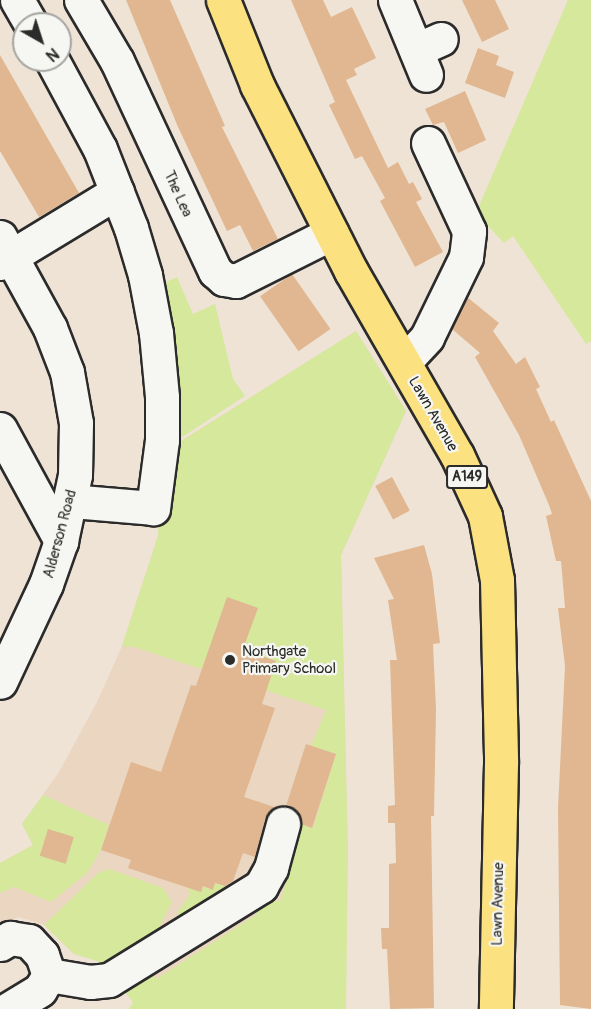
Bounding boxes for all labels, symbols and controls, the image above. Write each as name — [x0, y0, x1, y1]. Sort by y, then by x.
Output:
north arrow — [12, 12, 72, 72]
text: N — [42, 43, 63, 66]
street label: The Lea — [160, 168, 196, 220]
street label: Lawn Avenue — [404, 373, 462, 455]
road number: A149 — [446, 466, 488, 488]
street label: Alderson Road — [40, 488, 80, 580]
place label: Northgate Primary School — [242, 642, 336, 677]
marker: Northgate Primary School — [223, 653, 237, 667]
street label: Lawn Avenue — [488, 862, 508, 946]

